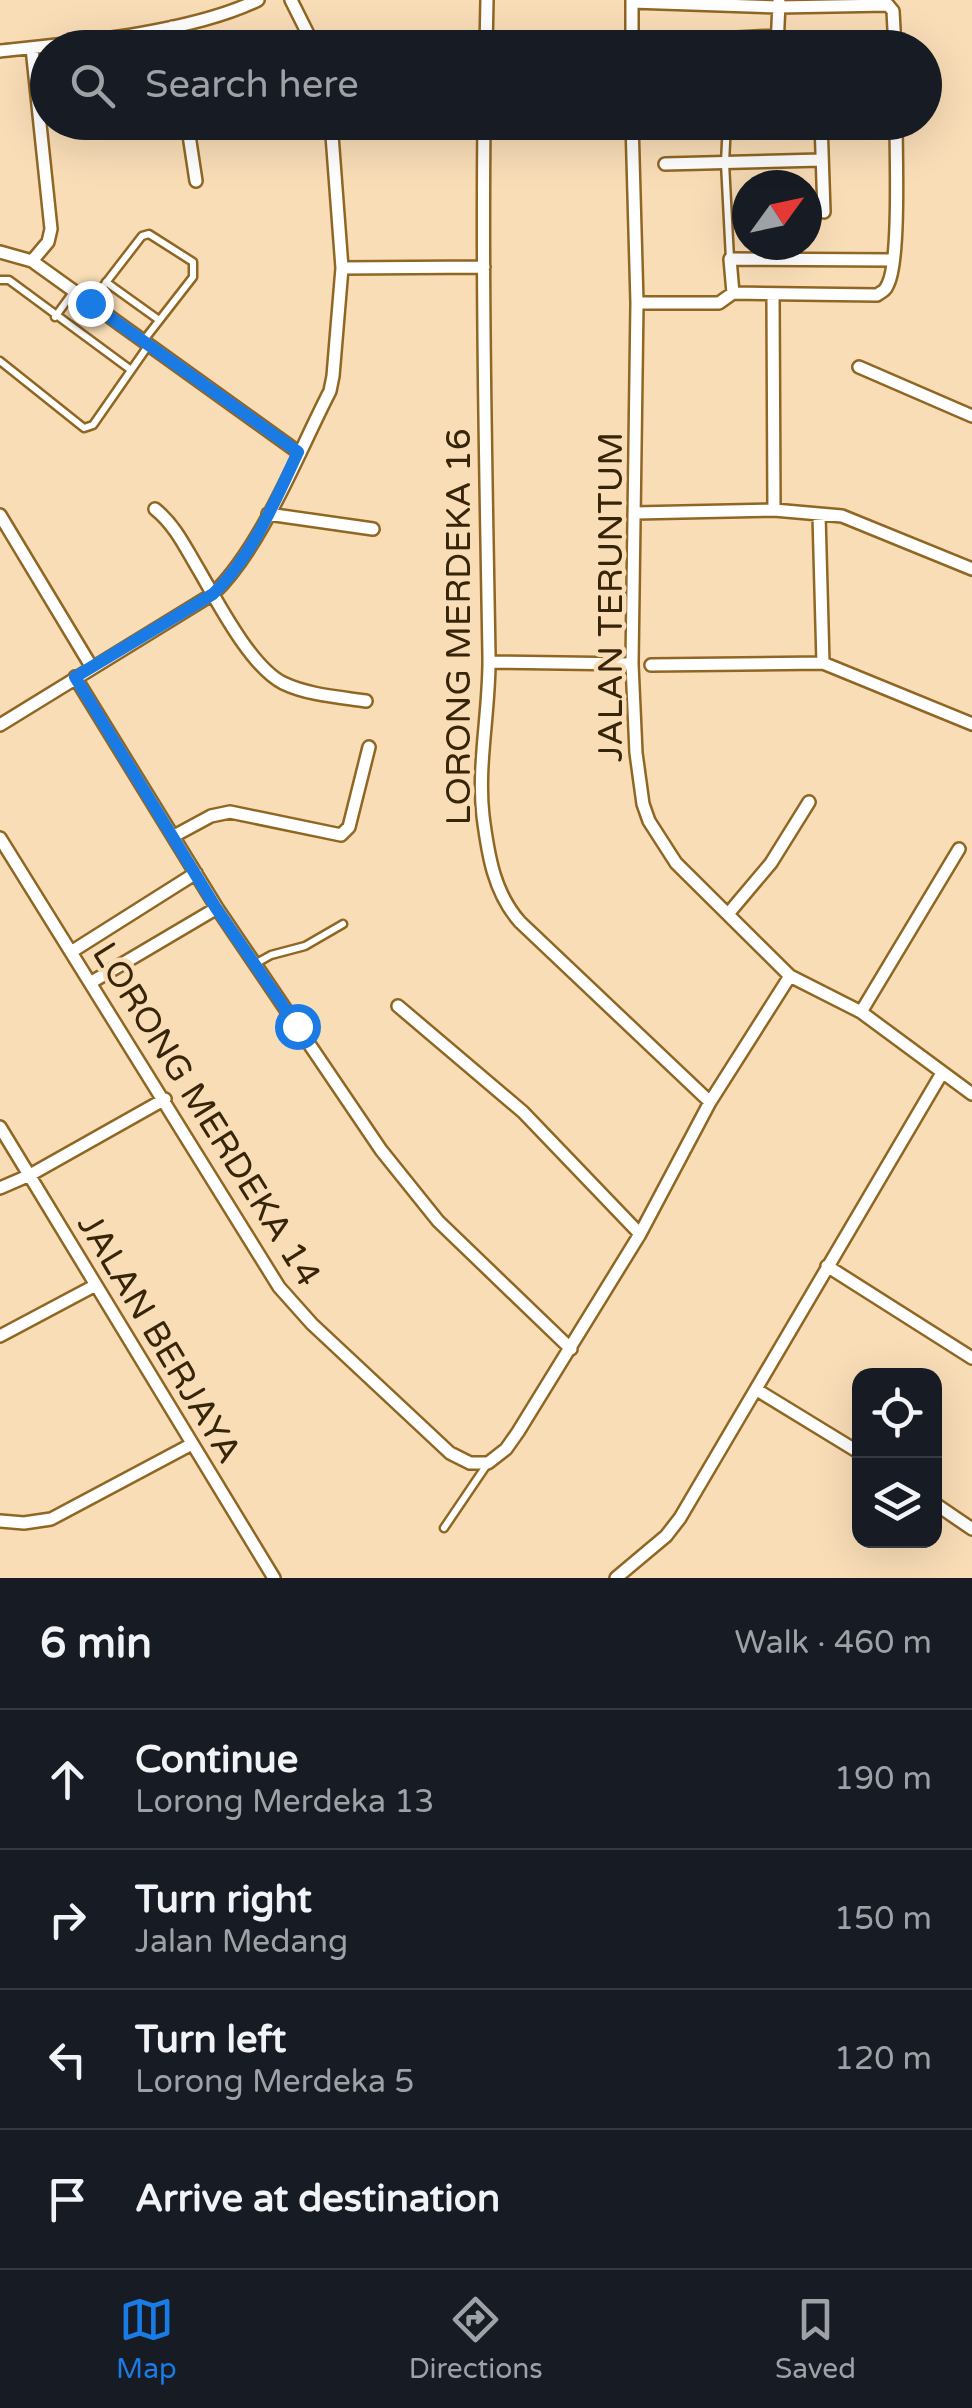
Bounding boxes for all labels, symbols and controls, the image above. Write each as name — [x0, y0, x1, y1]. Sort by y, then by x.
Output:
search box — [30, 30, 942, 140]
icon: search — [65, 58, 120, 113]
text: Search here — [145, 62, 359, 108]
north arrow — [732, 170, 822, 260]
route end — [68, 281, 114, 327]
street label: LORONG MERDEKA 16 — [438, 428, 480, 826]
street label: JALAN TERUNTUM — [590, 432, 632, 762]
street label: LORONG MERDEKA 14 — [83, 935, 329, 1294]
route start — [275, 1004, 321, 1050]
street label: JALAN BERJAYA — [68, 1206, 250, 1471]
map controls — [852, 1368, 942, 1548]
button: locate — [852, 1368, 942, 1458]
button: layers — [852, 1458, 942, 1548]
text: 6 min — [40, 1618, 152, 1669]
text: Walk · 460 m — [735, 1624, 932, 1662]
text: Continue — [135, 1737, 298, 1783]
icon: ahead — [40, 1752, 95, 1807]
text: 190 m — [834, 1760, 932, 1798]
text: Lorong Merdeka 13 — [135, 1783, 434, 1821]
text: Turn right — [135, 1877, 312, 1923]
icon: right — [40, 1892, 95, 1947]
text: 150 m — [834, 1900, 932, 1938]
text: Jalan Medang — [135, 1923, 348, 1961]
text: Turn left — [135, 2017, 286, 2063]
icon: left — [40, 2032, 95, 2087]
text: 120 m — [834, 2040, 932, 2078]
text: Lorong Merdeka 5 — [135, 2063, 414, 2101]
icon: arrive — [40, 2172, 95, 2227]
text: Arrive at destination — [135, 2176, 500, 2222]
tab: Map — [116, 2292, 177, 2386]
tab: Directions — [409, 2292, 543, 2386]
tab: Saved — [775, 2292, 856, 2386]

